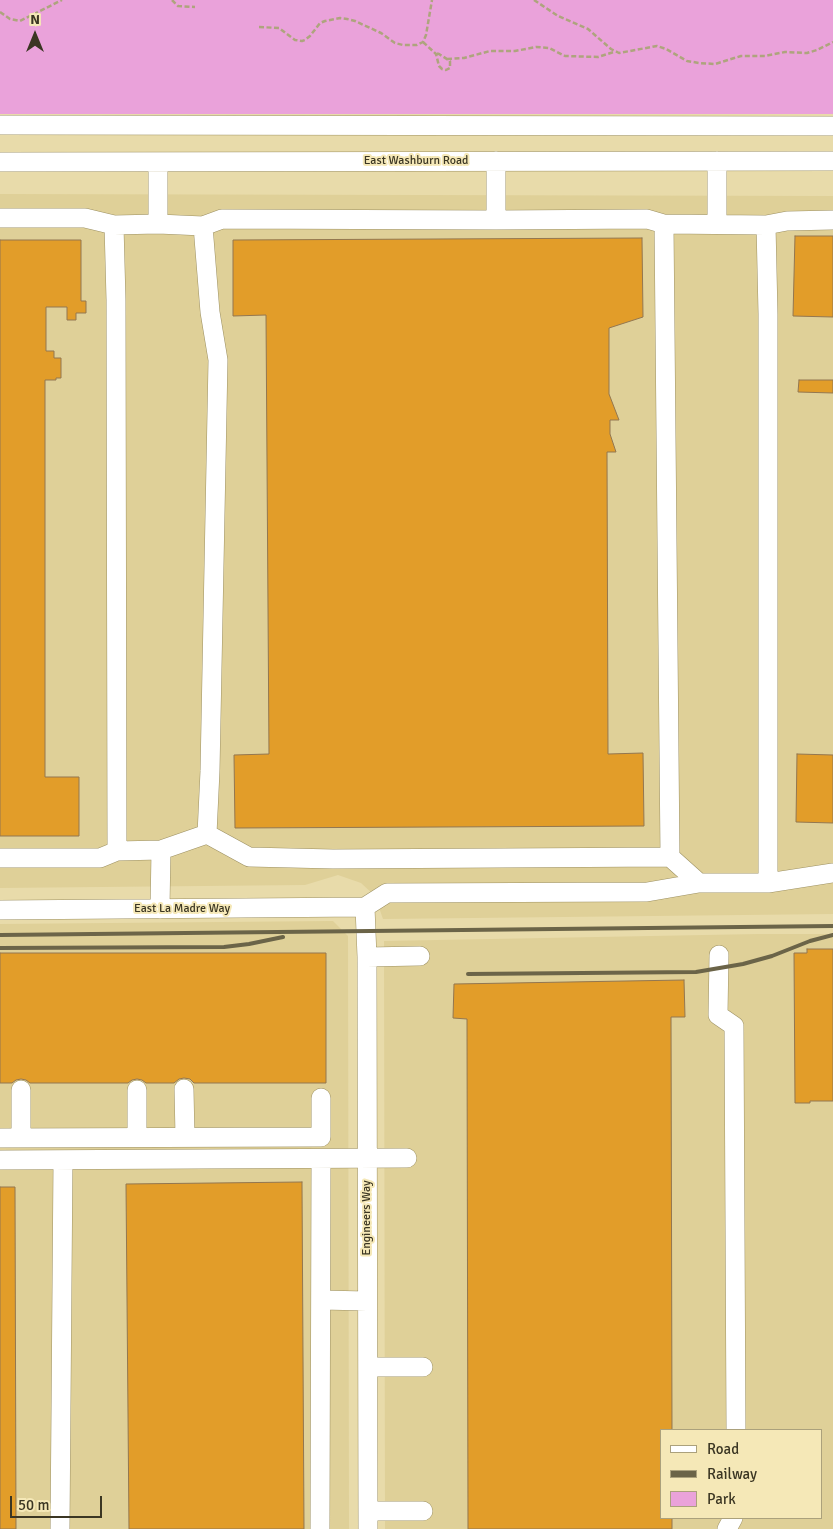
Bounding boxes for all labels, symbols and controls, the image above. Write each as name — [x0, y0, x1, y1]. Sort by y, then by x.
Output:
north arrow — [10, 10, 60, 60]
text: N — [30, 11, 40, 28]
street label: East Washburn Road — [364, 154, 468, 168]
street label: East La Madre Way — [134, 902, 230, 916]
street label: Engineers Way — [360, 1180, 374, 1256]
legend — [660, 1429, 823, 1519]
text: Road — [707, 1440, 739, 1458]
text: Railway — [707, 1465, 757, 1483]
scale bar — [12, 1486, 105, 1518]
text: Park — [707, 1490, 736, 1508]
text: 50 m — [18, 1496, 49, 1514]

